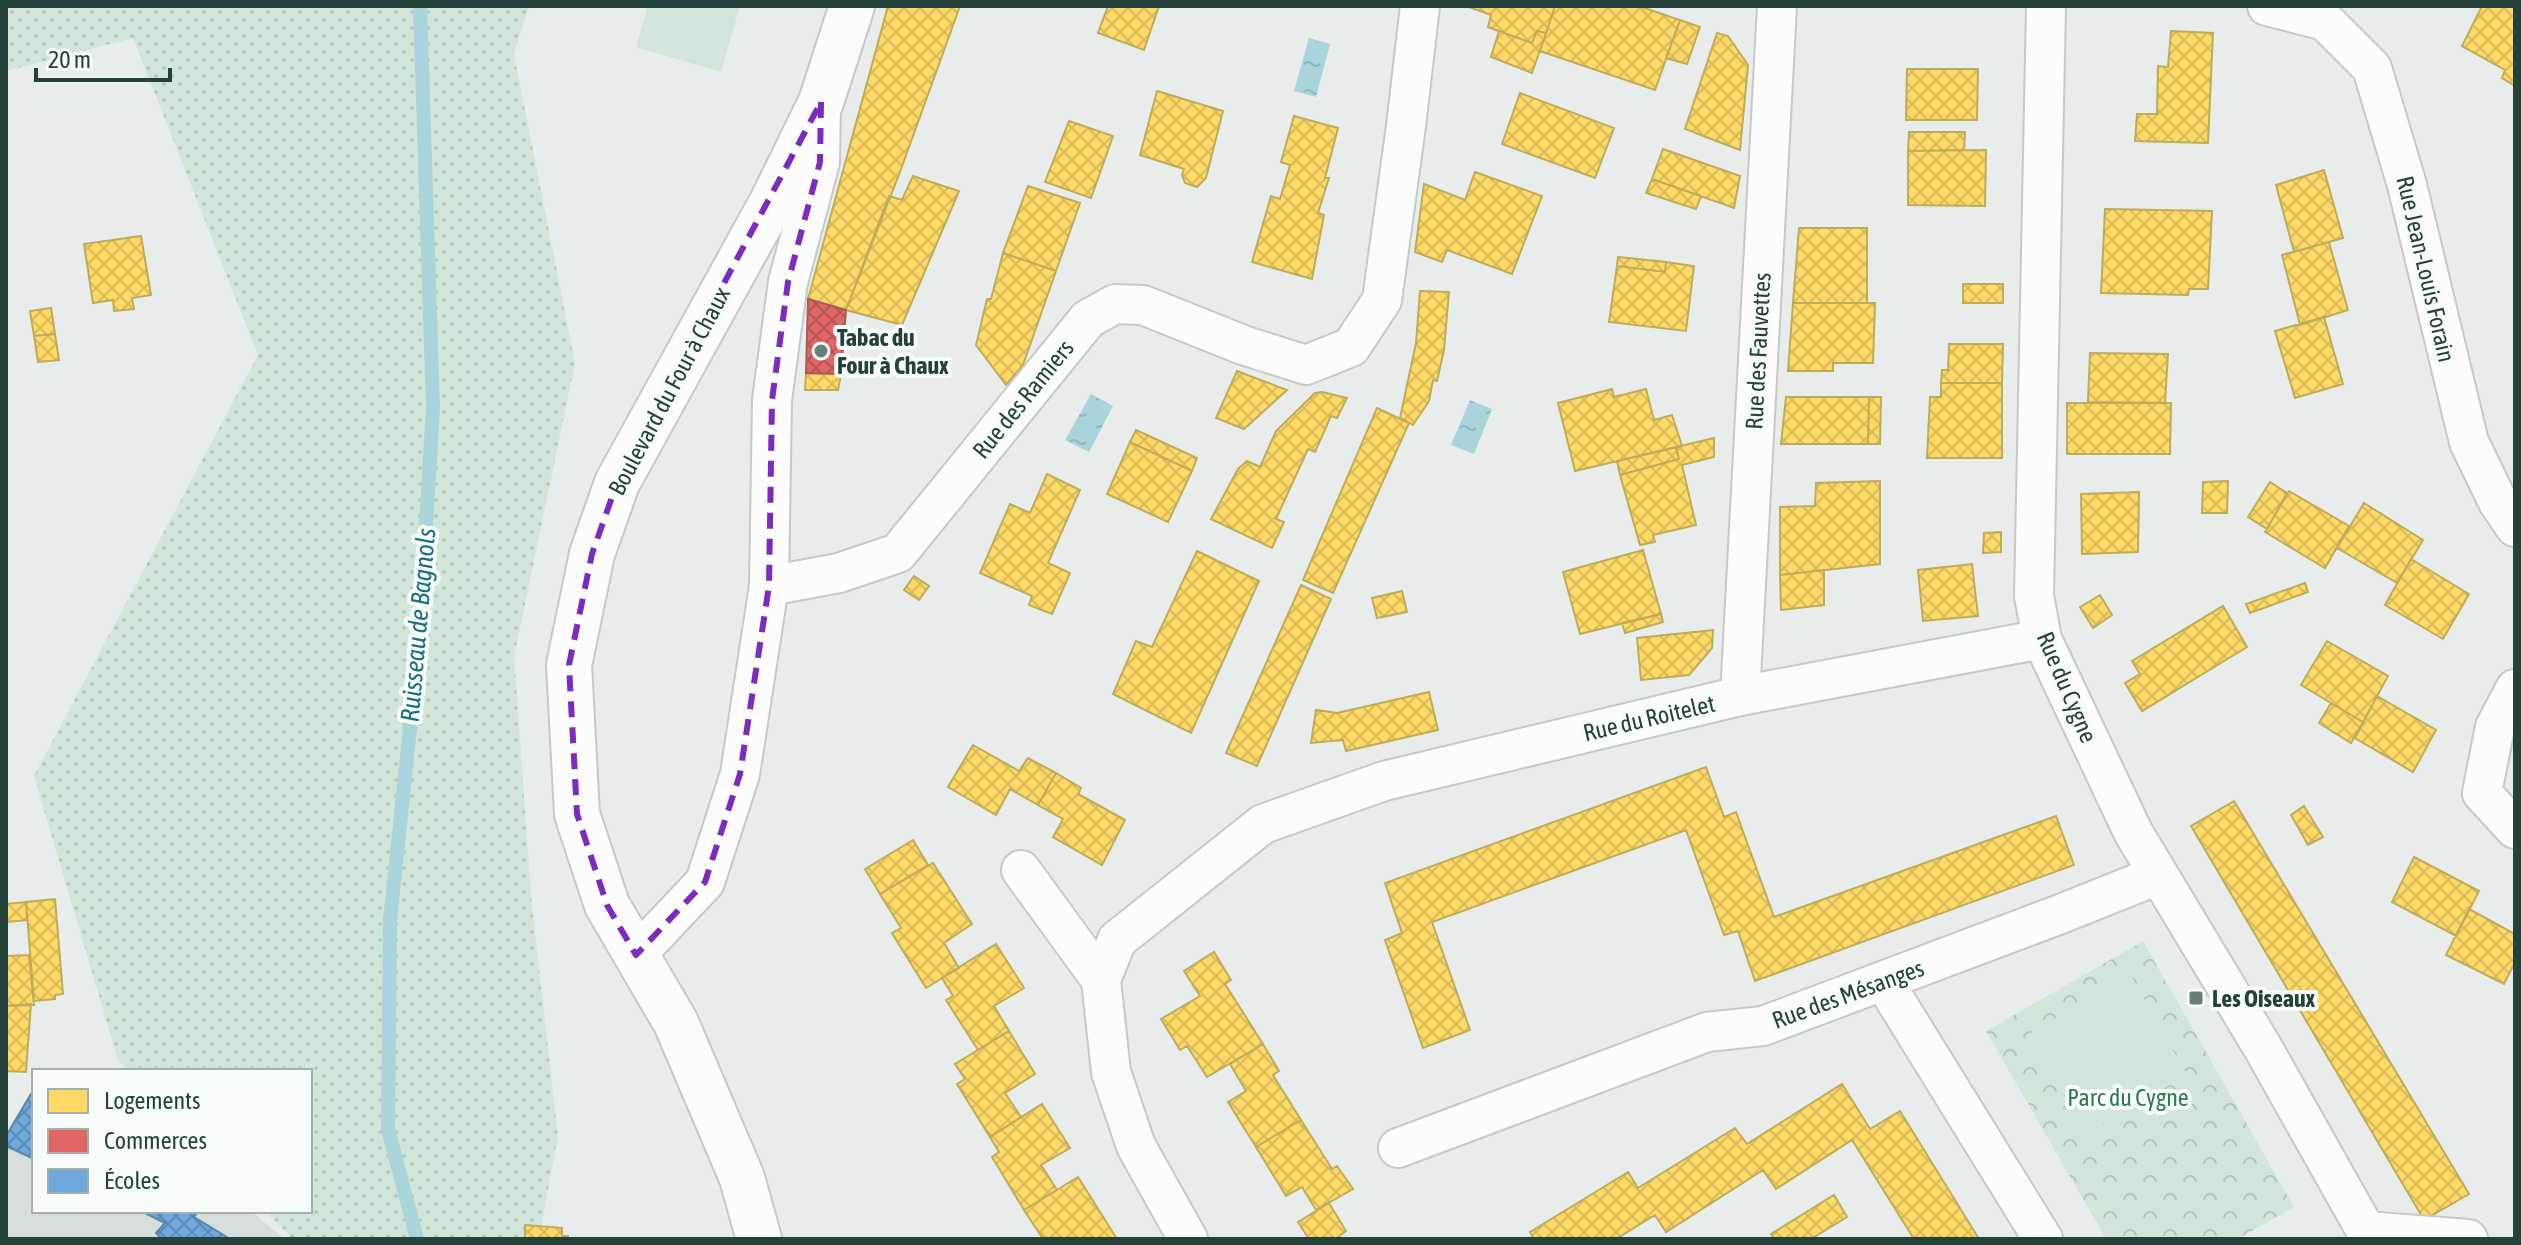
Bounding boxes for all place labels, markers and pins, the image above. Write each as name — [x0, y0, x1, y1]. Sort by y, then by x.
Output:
place label: Tabac du Four à Chaux — [837, 324, 949, 379]
marker: Tabac du Four à Chaux — [812, 342, 830, 360]
place label: Les Oiseaux — [2212, 985, 2316, 1012]
marker: Les Oiseaux — [2187, 989, 2205, 1007]

